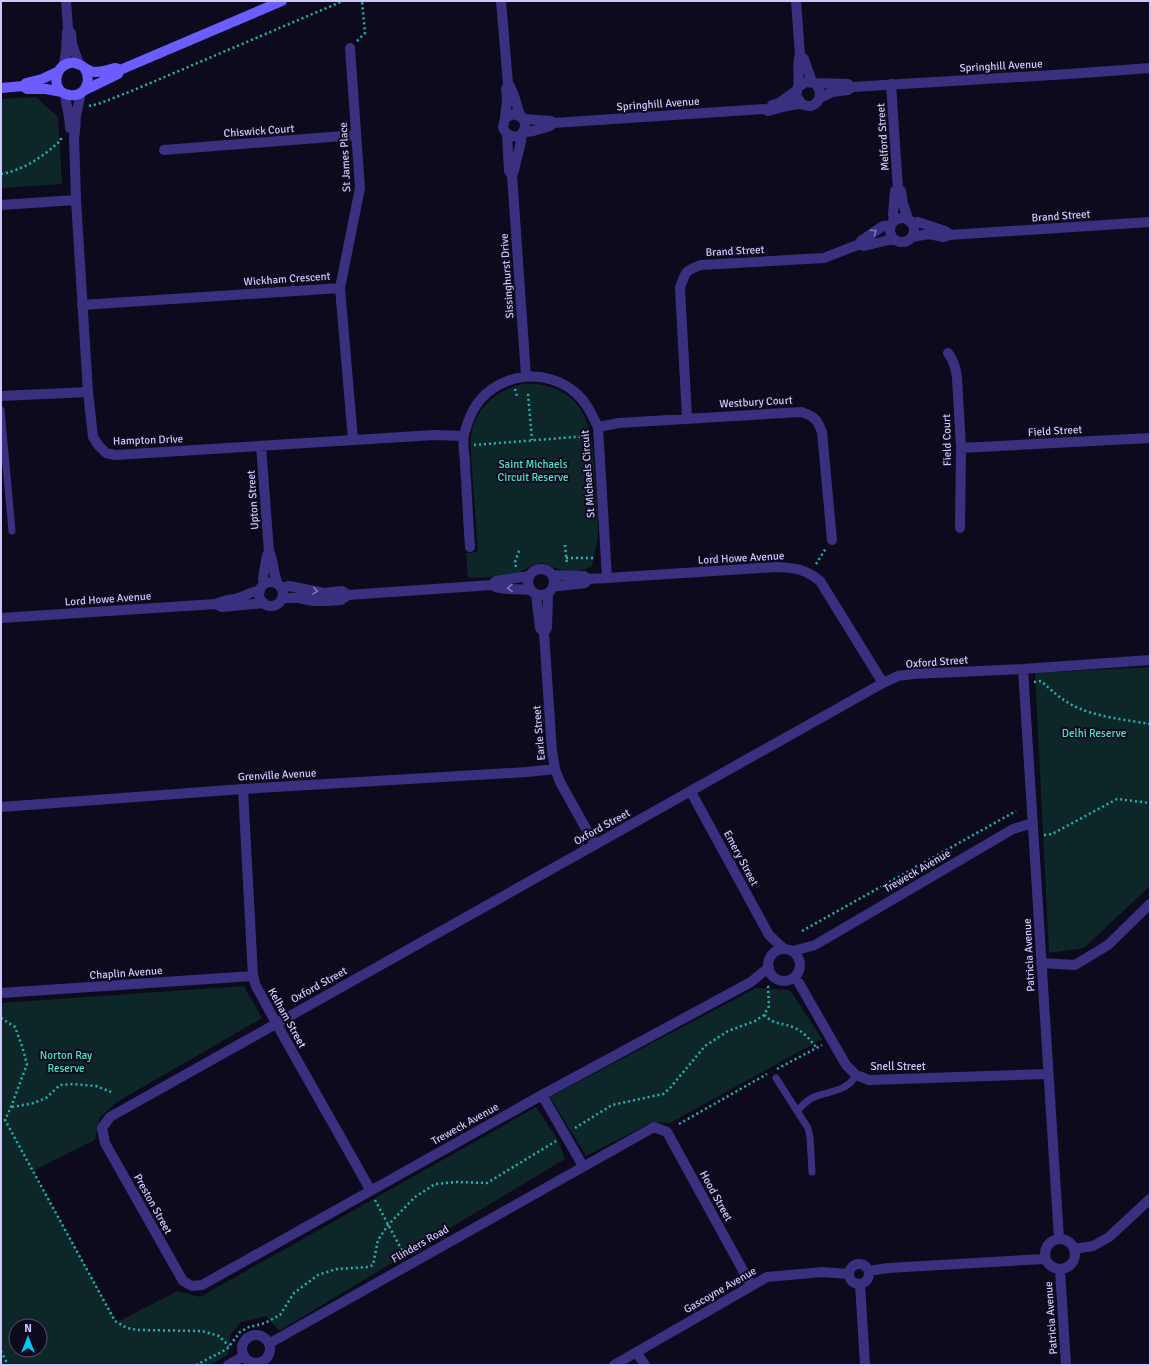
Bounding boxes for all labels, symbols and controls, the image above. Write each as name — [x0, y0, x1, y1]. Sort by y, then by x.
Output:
street label: Springhill Avenue — [959, 57, 1043, 75]
street label: Springhill Avenue — [616, 95, 700, 113]
street label: Melford Street — [874, 103, 892, 171]
street label: Chiswick Court — [223, 122, 295, 140]
street label: St James Place — [337, 122, 353, 192]
street label: Brand Street — [1031, 207, 1091, 225]
one-way arrow — [870, 229, 877, 237]
street label: Sissinghurst Drive — [498, 233, 516, 319]
street label: Brand Street — [705, 243, 765, 259]
street label: Wickham Crescent — [243, 269, 331, 289]
street label: Westbury Court — [719, 394, 793, 410]
street label: Field Court — [940, 414, 954, 466]
street label: Field Street — [1028, 423, 1083, 439]
street label: St Michaels Circuit — [578, 429, 598, 519]
street label: Hampton Drive — [113, 432, 183, 448]
park label: Saint Michaels Circuit Reserve — [498, 458, 568, 484]
street label: Upton Street — [244, 470, 262, 530]
street label: Lord Howe Avenue — [697, 549, 785, 567]
one-way arrow — [507, 584, 513, 593]
one-way arrow — [312, 586, 318, 595]
street label: Lord Howe Avenue — [64, 589, 152, 609]
street label: Oxford Street — [905, 653, 969, 671]
street label: Earle Street — [530, 705, 548, 761]
park label: Delhi Reserve — [1062, 727, 1126, 740]
street label: Grenville Avenue — [237, 766, 317, 784]
street label: Oxford Street — [572, 806, 633, 848]
street label: Emery Street — [721, 828, 761, 888]
street label: Treweck Avenue — [881, 847, 953, 895]
street label: Patricia Avenue — [1021, 918, 1037, 992]
street label: Chaplin Avenue — [89, 964, 163, 982]
street label: Oxford Street — [289, 964, 350, 1006]
street label: Kelham Street — [265, 986, 309, 1050]
park label: Norton Ray Reserve — [40, 1049, 93, 1075]
street label: Snell Street — [870, 1060, 926, 1073]
street label: Treweck Avenue — [429, 1100, 501, 1148]
street label: Hood Street — [697, 1168, 735, 1224]
street label: Preston Street — [131, 1172, 175, 1236]
street label: Flinders Road — [389, 1222, 451, 1266]
street label: Gascoyne Avenue — [681, 1264, 759, 1316]
street label: Patricia Avenue — [1042, 1281, 1060, 1355]
north arrow — [8, 1318, 48, 1358]
text: N — [24, 1322, 32, 1335]

